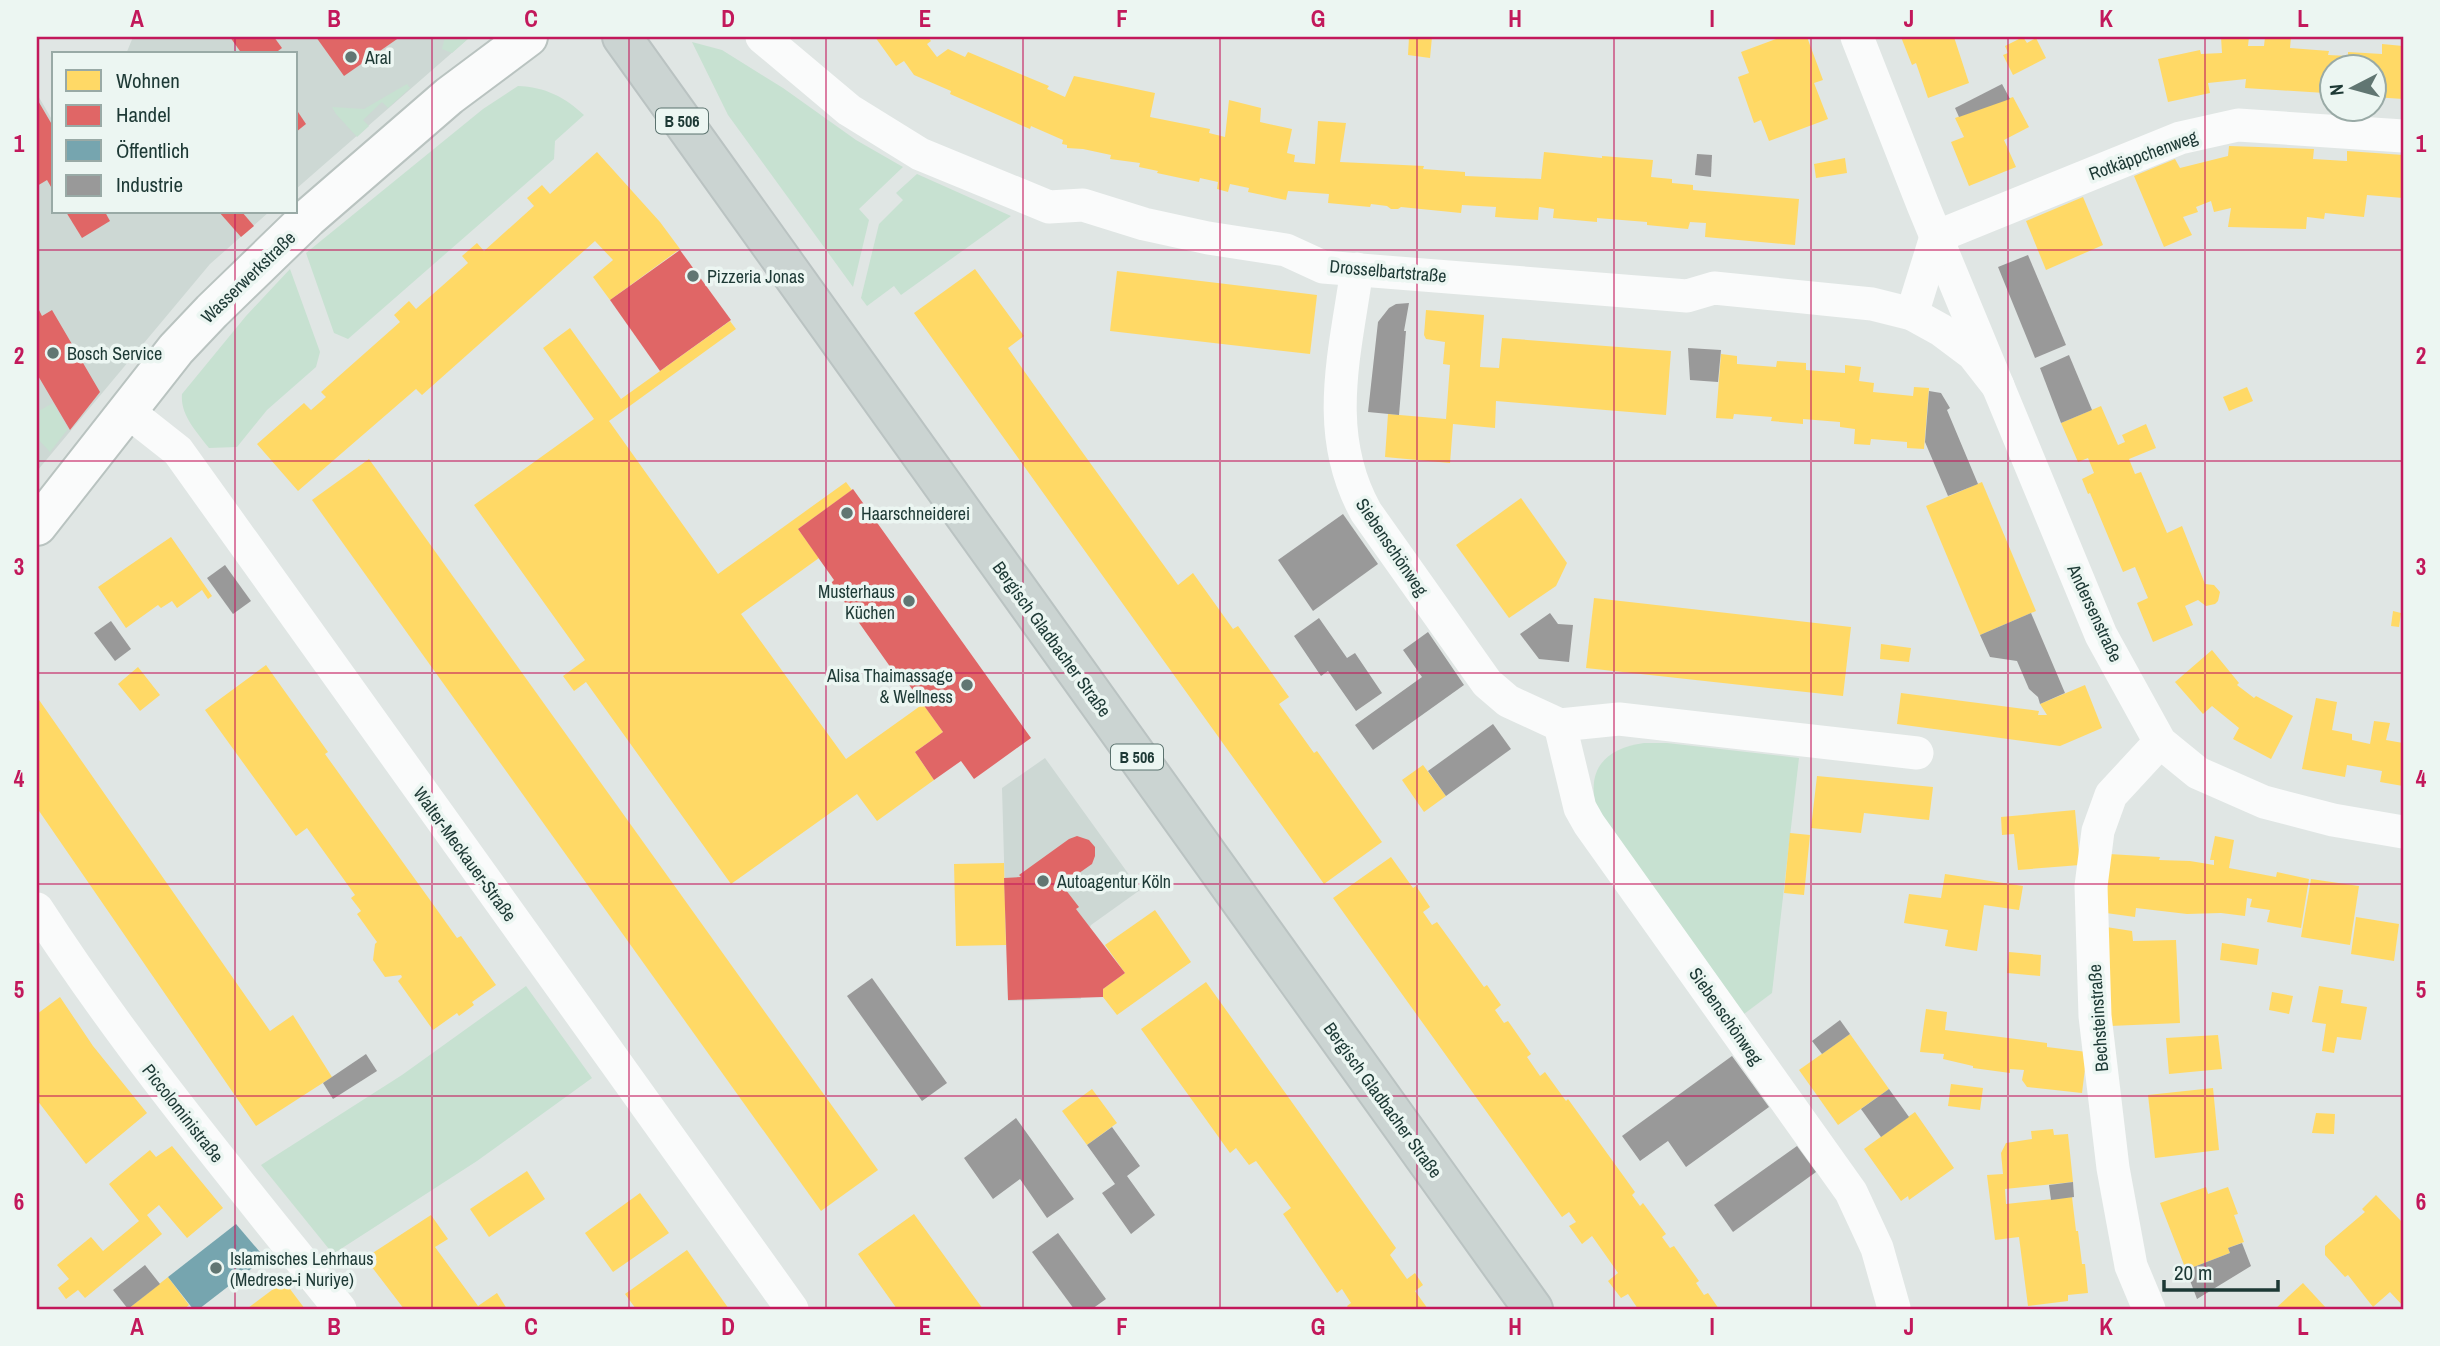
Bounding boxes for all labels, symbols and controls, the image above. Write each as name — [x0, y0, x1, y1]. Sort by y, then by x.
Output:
text: A — [130, 3, 144, 34]
text: B — [327, 3, 341, 34]
text: C — [524, 3, 538, 34]
text: D — [721, 3, 735, 34]
text: E — [919, 3, 931, 34]
text: F — [1116, 3, 1128, 34]
text: G — [1311, 3, 1325, 34]
text: H — [1508, 3, 1522, 34]
text: I — [1709, 3, 1715, 34]
text: J — [1904, 3, 1914, 34]
text: K — [2099, 3, 2113, 34]
text: L — [2297, 3, 2309, 34]
place label: Aral — [364, 45, 391, 70]
marker: Aral — [343, 49, 359, 65]
legend — [52, 52, 298, 214]
north arrow — [2318, 52, 2388, 122]
text: Wohnen — [116, 66, 180, 95]
text: N — [2323, 83, 2350, 97]
text: Handel — [116, 100, 171, 129]
road number: B 506 — [656, 108, 708, 134]
street label: Rotkäppchenweg — [2085, 123, 2202, 186]
text: 1 — [14, 128, 25, 159]
text: 1 — [2416, 128, 2427, 159]
text: Öffentlich — [116, 136, 189, 165]
text: Industrie — [116, 170, 183, 199]
street label: Wasserwerkstraße — [195, 225, 301, 329]
street label: Drosselbartstraße — [1328, 253, 1448, 289]
place label: Pizzeria Jonas — [707, 264, 805, 289]
marker: Pizzeria Jonas — [685, 268, 701, 284]
text: 2 — [14, 340, 24, 371]
text: 2 — [2416, 340, 2426, 371]
place label: Bosch Service — [67, 341, 162, 366]
marker: Bosch Service — [45, 345, 61, 361]
street label: Siebenschönweg — [1350, 493, 1434, 602]
place label: Haarschneiderei — [861, 501, 970, 526]
marker: Haarschneiderei — [839, 505, 855, 521]
text: 3 — [14, 551, 24, 582]
text: 3 — [2416, 551, 2426, 582]
street label: Bergisch Gladbacher Straße — [987, 556, 1117, 722]
street label: Andersenstraße — [2061, 559, 2129, 666]
place label: Musterhaus Küchen — [818, 579, 895, 625]
marker: Musterhaus Küchen — [901, 593, 917, 609]
place label: Alisa Thaimassage & Wellness — [826, 663, 953, 709]
marker: Alisa Thaimassage & Wellness — [959, 677, 975, 693]
road number: B 506 — [1111, 744, 1163, 770]
text: 4 — [14, 763, 25, 794]
text: 4 — [2416, 763, 2427, 794]
street label: Walter-Meckauer-Straße — [408, 782, 522, 926]
place label: Autoagentur Köln — [1056, 869, 1171, 894]
marker: Autoagentur Köln — [1035, 873, 1051, 889]
street label: Siebenschönweg — [1683, 962, 1769, 1070]
street label: Bechsteinstraße — [2082, 964, 2114, 1072]
text: 5 — [14, 974, 24, 1005]
text: 5 — [2416, 974, 2426, 1005]
street label: Bergisch Gladbacher Straße — [1318, 1017, 1448, 1183]
street label: Piccoloministraße — [137, 1058, 229, 1168]
text: 6 — [14, 1186, 24, 1217]
text: 6 — [2416, 1186, 2426, 1217]
place label: Islamisches Lehrhaus (Medrese-i Nuriye) — [230, 1246, 374, 1292]
scale bar — [2164, 1248, 2277, 1292]
text: 20 m — [2174, 1258, 2212, 1287]
marker: Islamisches Lehrhaus (Medrese-i Nuriye) — [208, 1260, 224, 1276]
text: A — [130, 1311, 144, 1342]
text: B — [327, 1311, 341, 1342]
text: C — [524, 1311, 538, 1342]
text: D — [721, 1311, 735, 1342]
text: E — [919, 1311, 931, 1342]
text: F — [1116, 1311, 1128, 1342]
text: G — [1311, 1311, 1325, 1342]
text: H — [1508, 1311, 1522, 1342]
text: I — [1709, 1311, 1715, 1342]
text: J — [1904, 1311, 1914, 1342]
text: K — [2099, 1311, 2113, 1342]
text: L — [2297, 1311, 2309, 1342]

